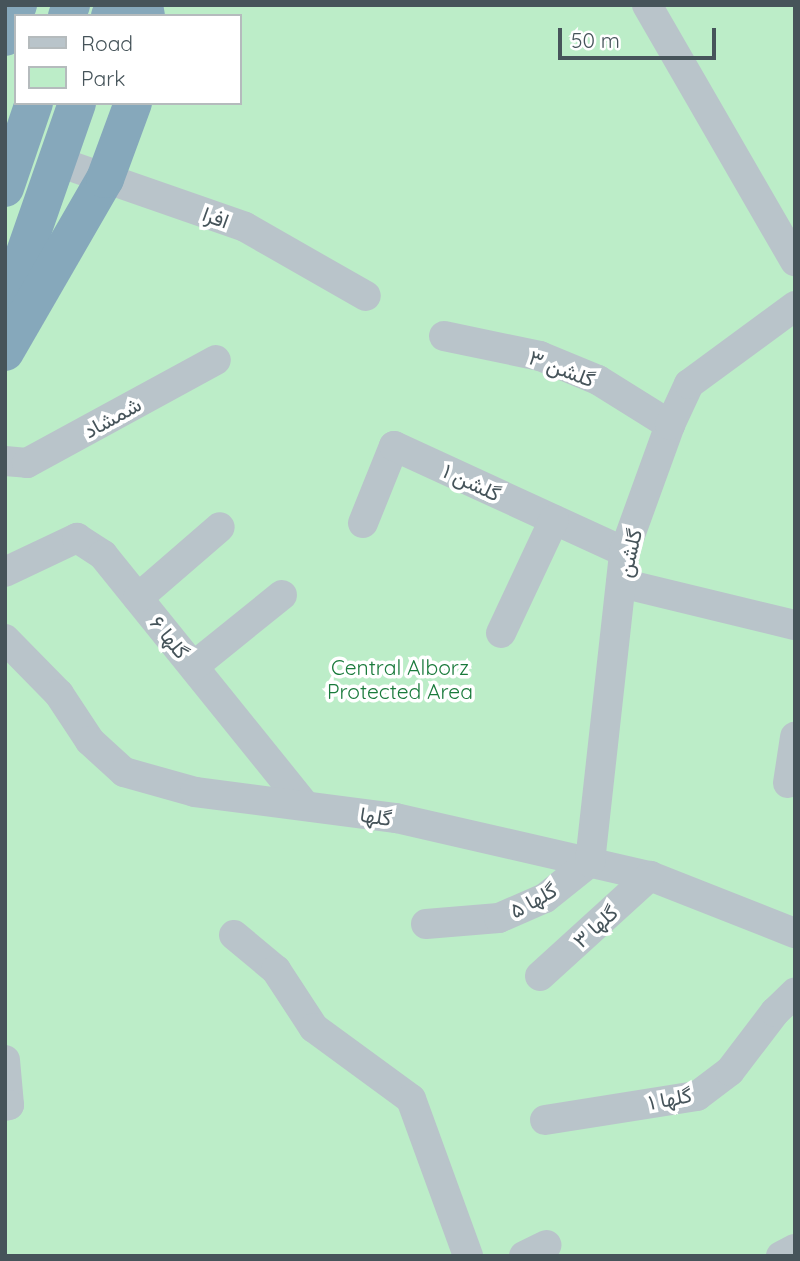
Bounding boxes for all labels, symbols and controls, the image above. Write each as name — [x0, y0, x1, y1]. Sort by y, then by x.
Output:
legend — [14, 14, 242, 105]
scale bar — [562, 14, 720, 58]
text: 50 m — [571, 27, 620, 53]
text: Road — [81, 30, 133, 56]
text: Park — [81, 65, 125, 91]
street label: افرا — [199, 201, 233, 233]
street label: گلشن ۳ — [526, 344, 598, 392]
street label: شمشاد — [79, 391, 145, 443]
street label: گلشن ۱ — [439, 458, 505, 506]
street label: گلشن — [611, 526, 647, 580]
street label: گلها ۶ — [145, 610, 195, 664]
park label: Central Alborz Protected Area — [327, 654, 473, 704]
street label: گلها — [358, 801, 394, 831]
street label: گلها ۵ — [505, 877, 561, 923]
street label: گلها ۳ — [567, 899, 623, 953]
street label: گلها ۱ — [646, 1081, 694, 1115]

